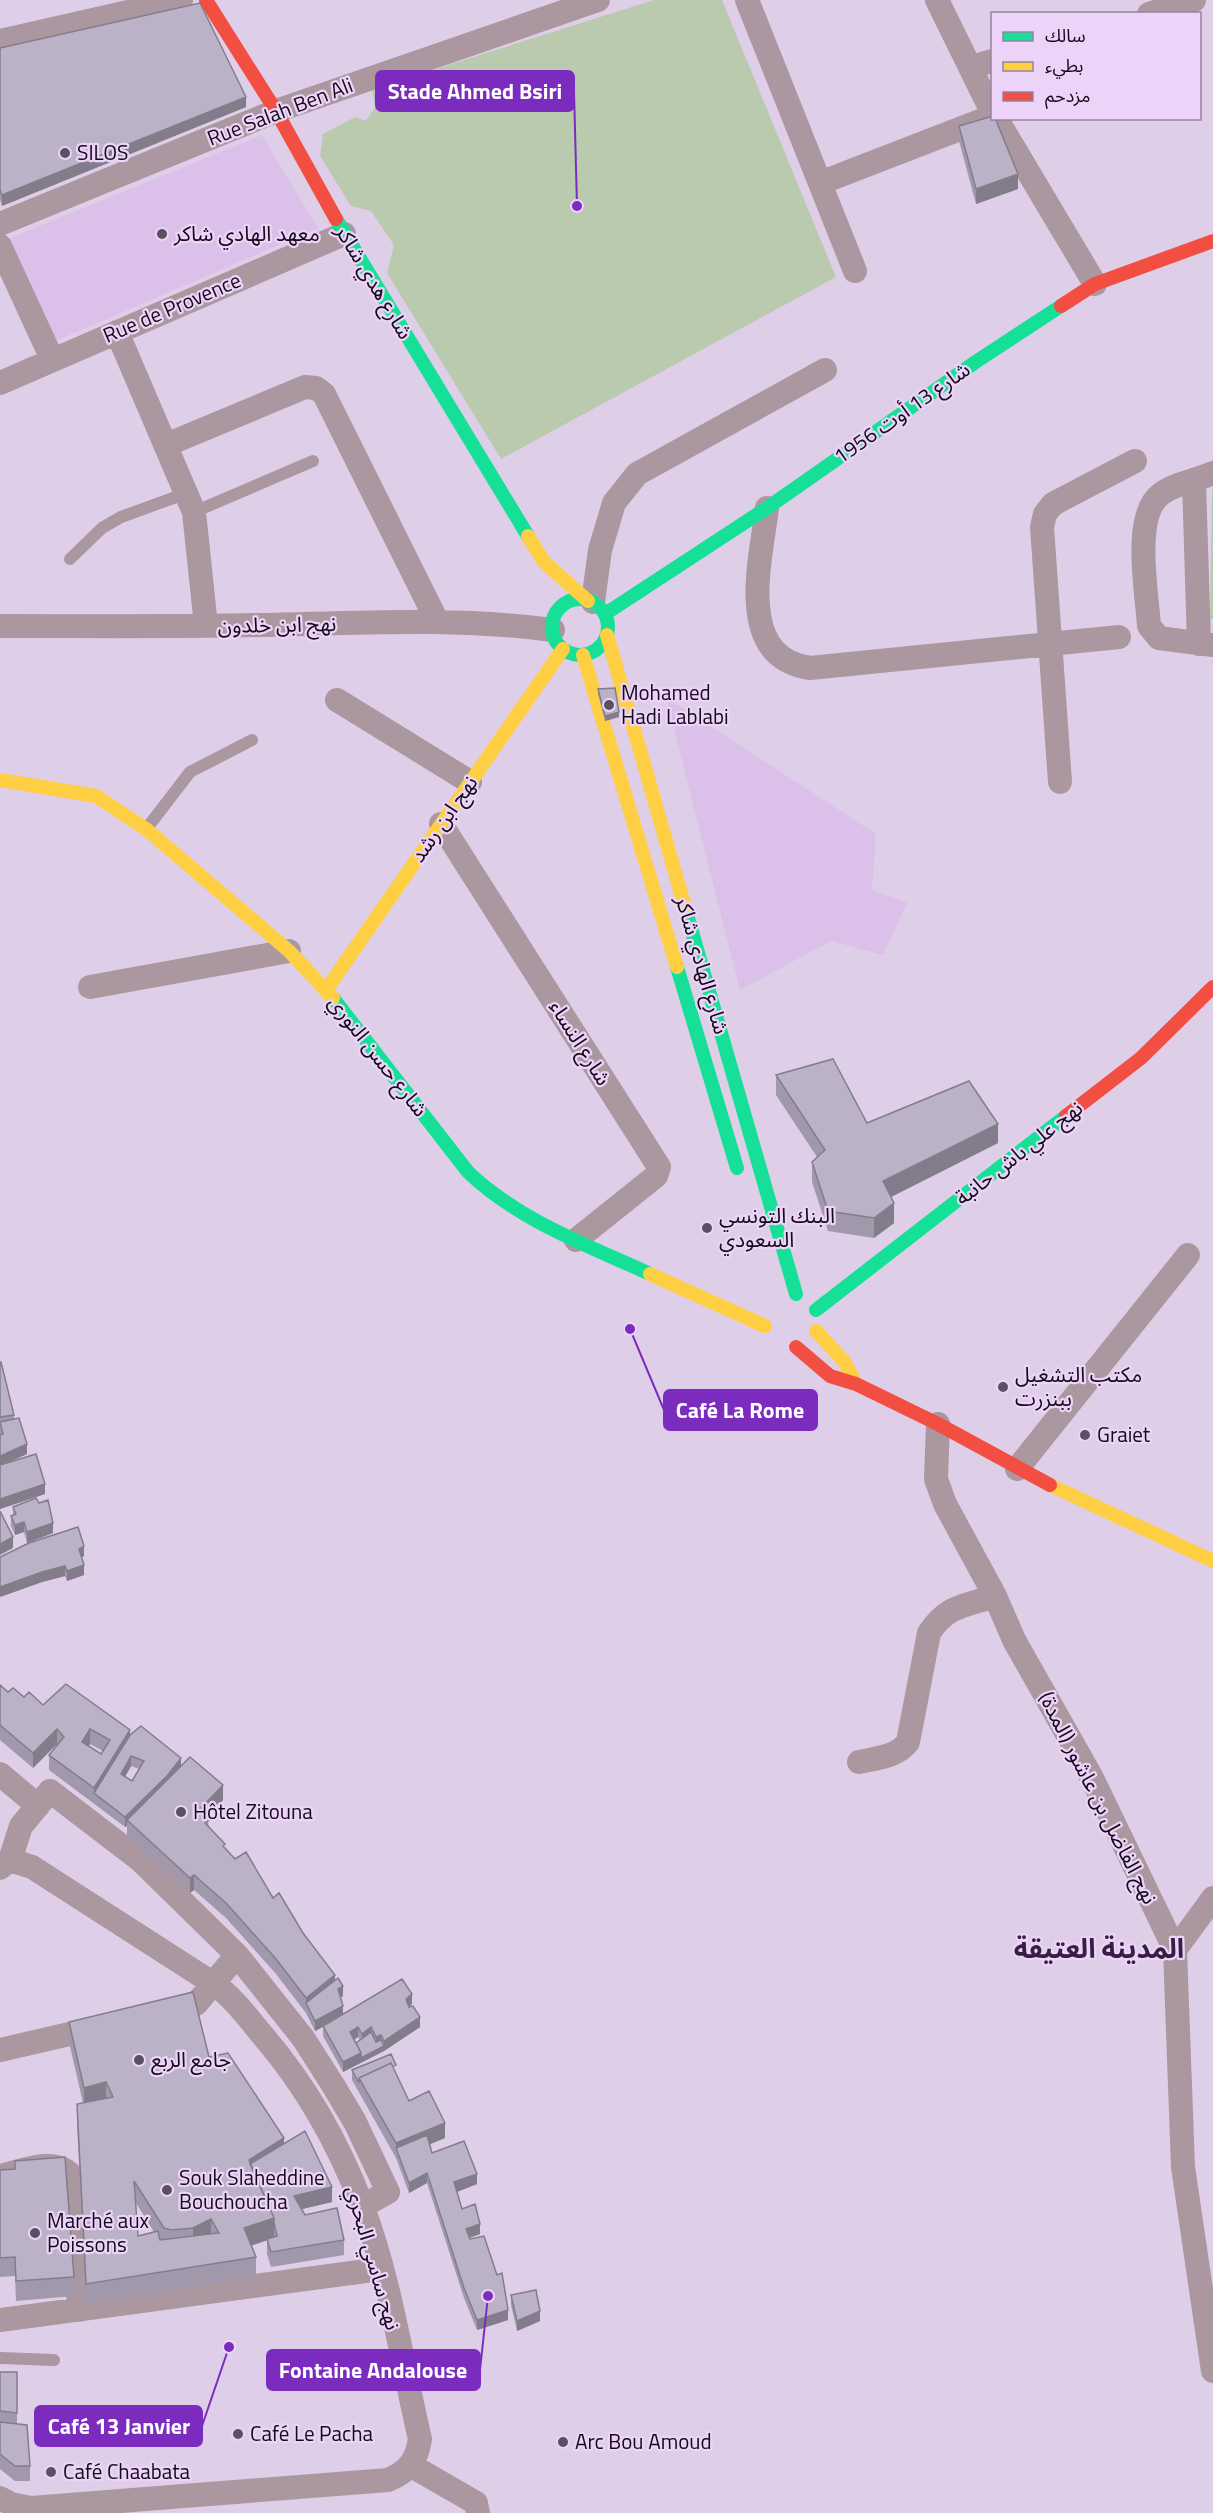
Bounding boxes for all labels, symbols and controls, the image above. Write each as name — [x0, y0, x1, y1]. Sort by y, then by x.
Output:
legend — [991, 12, 1201, 120]
text: سالك — [1045, 22, 1086, 49]
text: بطيء — [1045, 52, 1083, 79]
street label: Rue Salah Ben Ali — [202, 69, 357, 154]
callout: Stade Ahmed Bsiri — [376, 71, 574, 111]
text: Stade Ahmed Bsiri — [388, 74, 562, 108]
text: مزدحم — [1045, 82, 1090, 109]
place label: SILOS — [77, 136, 128, 168]
marker: SILOS — [58, 146, 72, 160]
place label: معهد الهادي شاكر — [173, 217, 320, 250]
street label: شارع هدي شاكر — [327, 217, 422, 345]
marker: معهد الهادي شاكر — [155, 227, 169, 241]
street label: Rue de Provence — [98, 264, 246, 351]
street label: شارع 13 أوت 1956 — [826, 353, 976, 471]
street label: نهج ابن خلدون — [217, 607, 337, 641]
place label: Mohamed Hadi Lablabi — [621, 676, 729, 732]
marker: Mohamed Hadi Lablabi — [602, 698, 616, 712]
street label: نهج ابن رشد — [401, 768, 485, 869]
street label: شارع الهادي شاكر — [667, 891, 738, 1038]
street label: شارع حسن النوري — [320, 988, 437, 1124]
street label: شارع النساء — [542, 993, 620, 1092]
street label: نهج علي باش حانبة — [948, 1092, 1090, 1213]
place label: البنك التونسي السعودي — [719, 1199, 835, 1256]
marker: البنك التونسي السعودي — [700, 1221, 714, 1235]
place label: مكتب التشغيل ببنزرت — [1015, 1358, 1142, 1414]
marker: مكتب التشغيل ببنزرت — [996, 1380, 1010, 1394]
callout: Café La Rome — [664, 1390, 817, 1430]
text: Café La Rome — [676, 1393, 804, 1427]
place label: Graiet — [1097, 1418, 1151, 1450]
marker: Graiet — [1078, 1428, 1092, 1442]
street label: نهج الفاضل بن عاشور (المدة) — [1031, 1686, 1166, 1909]
place label: Hôtel Zitouna — [193, 1795, 313, 1827]
marker: Hôtel Zitouna — [174, 1805, 188, 1819]
district label: المدينة العتيقة — [1014, 1927, 1184, 1968]
place label: جامع الربع — [151, 2043, 231, 2075]
marker: جامع الربع — [132, 2053, 146, 2067]
place label: Souk Slaheddine Bouchoucha — [179, 2161, 325, 2217]
street label: نهج ساسي البحري — [337, 2182, 410, 2334]
marker: Souk Slaheddine Bouchoucha — [160, 2183, 174, 2197]
place label: Marché aux Poissons — [47, 2204, 150, 2260]
marker: Marché aux Poissons — [28, 2226, 42, 2240]
callout: Fontaine Andalouse — [267, 2350, 480, 2390]
text: Fontaine Andalouse — [279, 2353, 467, 2387]
callout: Café 13 Janvier — [35, 2406, 202, 2446]
text: Café 13 Janvier — [48, 2409, 190, 2443]
place label: Café Le Pacha — [250, 2417, 373, 2449]
place label: Arc Bou Amoud — [575, 2425, 712, 2457]
marker: Café Le Pacha — [231, 2427, 245, 2441]
marker: Arc Bou Amoud — [556, 2435, 570, 2449]
place label: Café Chaabata — [63, 2455, 191, 2487]
marker: Café Chaabata — [44, 2465, 58, 2479]

